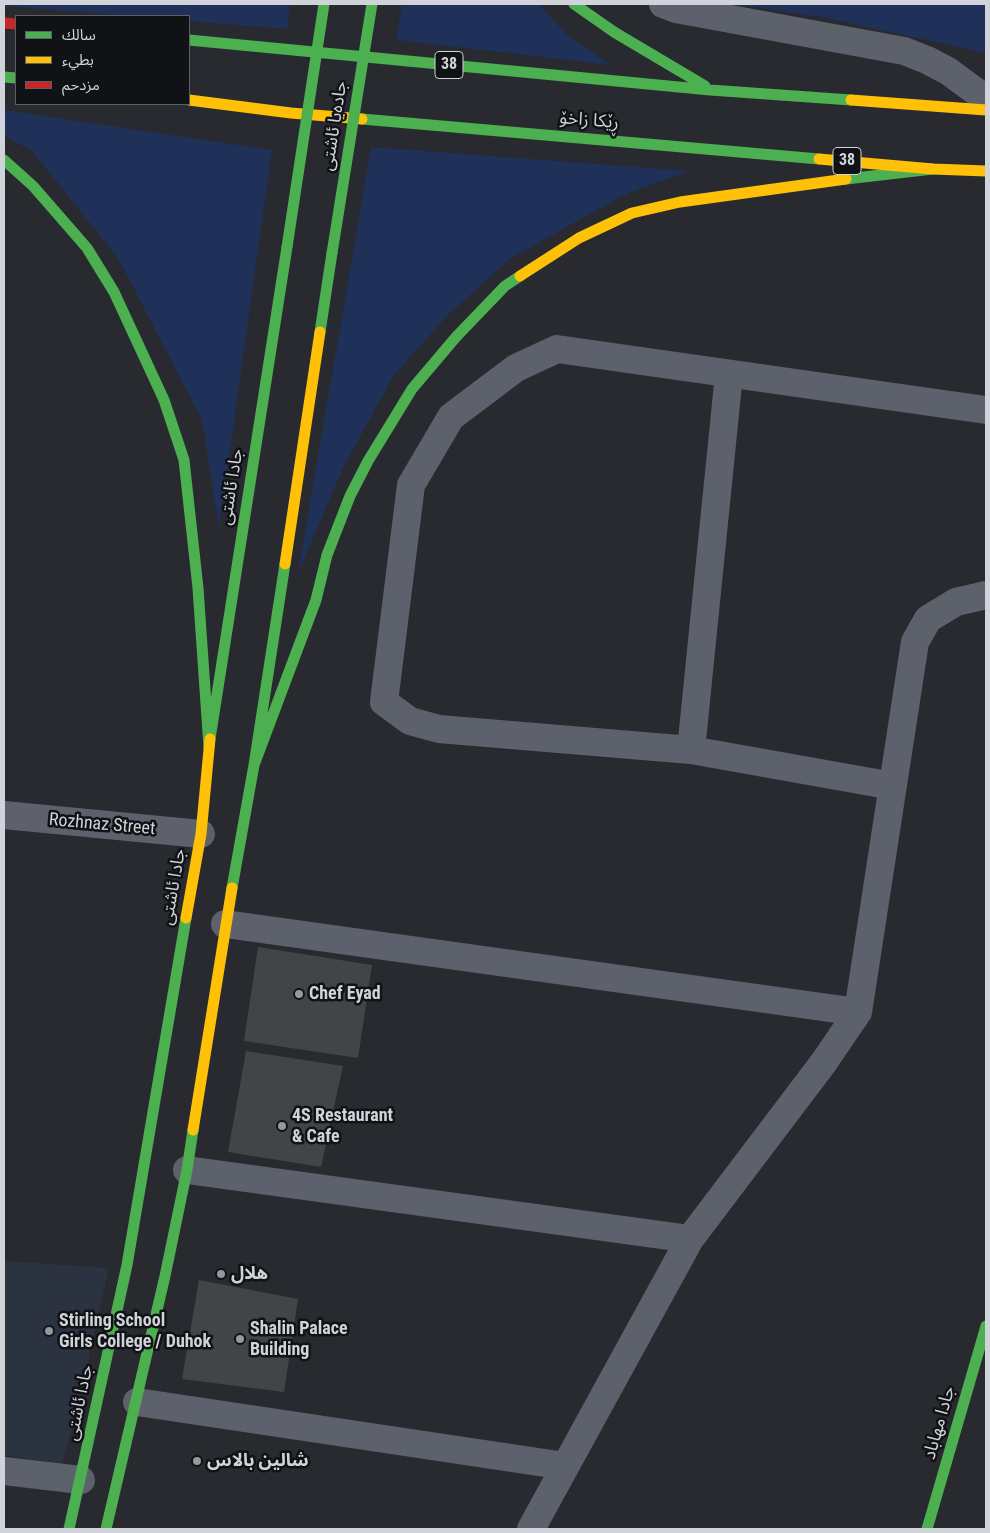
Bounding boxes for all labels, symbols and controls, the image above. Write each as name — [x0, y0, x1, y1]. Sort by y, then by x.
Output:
legend — [15, 15, 190, 105]
text: سالك — [62, 26, 96, 44]
text: بطيء — [62, 51, 94, 69]
road number: 38 — [435, 52, 463, 78]
text: مزدحم — [62, 76, 100, 94]
street label: جادەیا ئاشتی — [317, 80, 353, 172]
street label: ڕێکا زاخۆ — [558, 108, 620, 134]
road number: 38 — [833, 148, 861, 175]
street label: جادا ئاشتی — [215, 447, 249, 527]
street label: Rozhnaz Street — [48, 810, 156, 840]
street label: جادا ئاشتی — [157, 847, 191, 927]
place label: Chef Eyad — [309, 983, 381, 1005]
marker: Chef Eyad — [293, 988, 305, 1000]
place label: 4S Restaurant & Cafe — [292, 1105, 393, 1148]
marker: 4S Restaurant & Cafe — [276, 1120, 288, 1132]
place label: هلال — [231, 1263, 268, 1285]
marker: هلال — [215, 1268, 227, 1280]
place label: Stirling School Girls College / Duhok — [59, 1310, 211, 1352]
place label: Shalin Palace Building — [250, 1318, 348, 1360]
marker: Stirling School Girls College / Duhok — [43, 1325, 55, 1337]
marker: Shalin Palace Building — [234, 1333, 246, 1345]
street label: جادا ئاشتی — [61, 1363, 99, 1443]
street label: جادا مهاباد — [919, 1384, 961, 1462]
place label: شالين بالاس — [207, 1450, 309, 1472]
marker: شالين بالاس — [191, 1455, 203, 1467]

